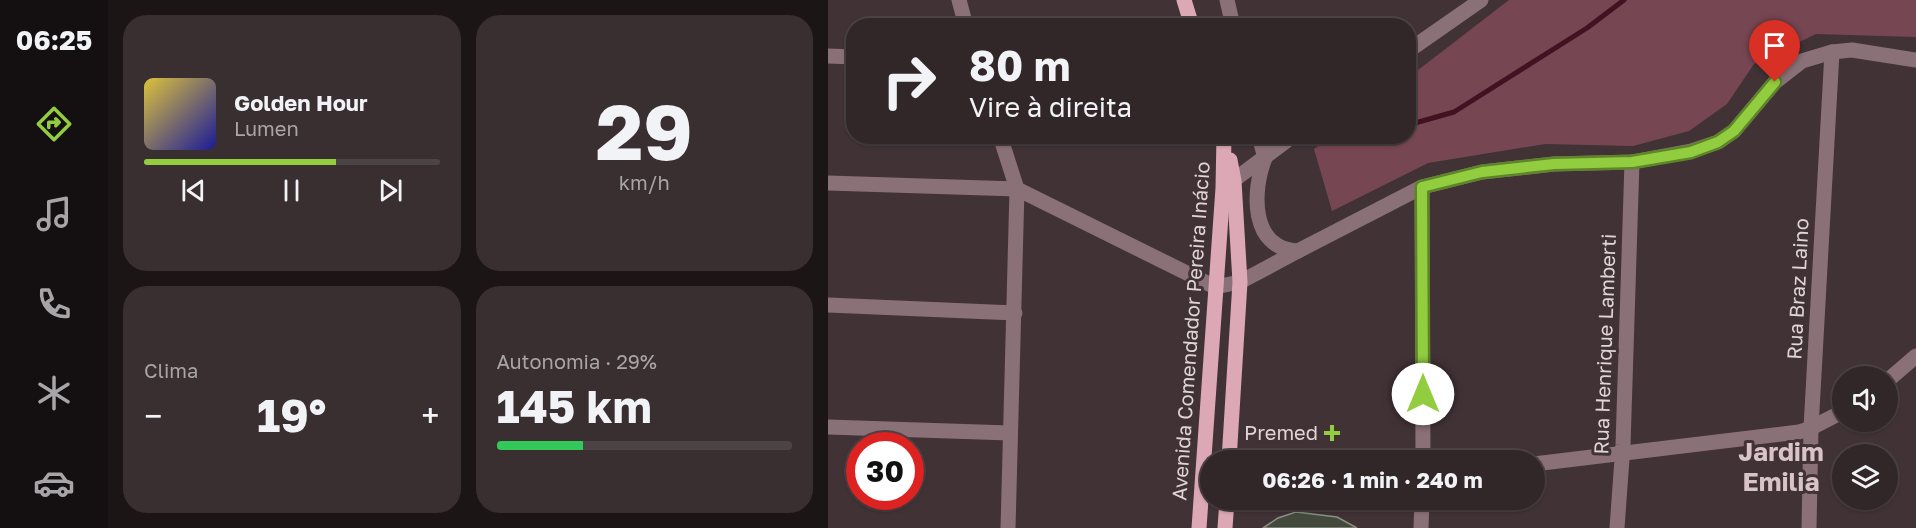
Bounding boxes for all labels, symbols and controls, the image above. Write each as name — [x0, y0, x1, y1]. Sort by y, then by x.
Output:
pin — [1749, 20, 1800, 82]
text: 06:25 — [16, 24, 92, 56]
icon: arrive — [1758, 29, 1791, 62]
text: 80 m — [969, 40, 1070, 90]
icon: right — [870, 42, 948, 120]
text: 29 — [596, 84, 693, 177]
text: Golden Hour — [234, 89, 368, 116]
text: Vire à direita — [969, 91, 1132, 123]
icon: directions — [33, 103, 75, 145]
text: Lumen — [234, 116, 299, 140]
street label: Avenida Comendador Pereira Inácio — [1166, 161, 1214, 501]
text: km/h — [619, 170, 670, 194]
icon: previous — [177, 174, 210, 207]
icon: pause — [275, 174, 308, 207]
icon: next — [374, 174, 407, 207]
icon: music — [33, 193, 75, 235]
street label: Rua Braz Laino — [1781, 218, 1813, 360]
street label: Rua Henrique Lamberti — [1588, 233, 1620, 455]
icon: phone — [33, 283, 75, 325]
text: Autonomia · 29% — [497, 349, 657, 373]
text: Clima — [144, 358, 198, 382]
position arrow — [1391, 362, 1455, 426]
map controls — [1832, 366, 1898, 510]
button: sound — [1832, 366, 1898, 432]
icon: climate — [33, 372, 75, 414]
text: 145 km — [497, 379, 652, 433]
text: 19° — [257, 388, 326, 442]
text: − — [144, 396, 162, 435]
text: + — [421, 396, 440, 435]
place label: Premed — [1244, 420, 1318, 444]
marker: Premed — [1323, 424, 1341, 442]
speed limit sign: 30 — [846, 432, 924, 510]
district label: Jardim Emilia — [1738, 436, 1824, 497]
button: layers — [1832, 444, 1898, 510]
icon: car — [33, 462, 75, 504]
text: 06:26 · 1 min · 240 m — [1262, 466, 1483, 493]

